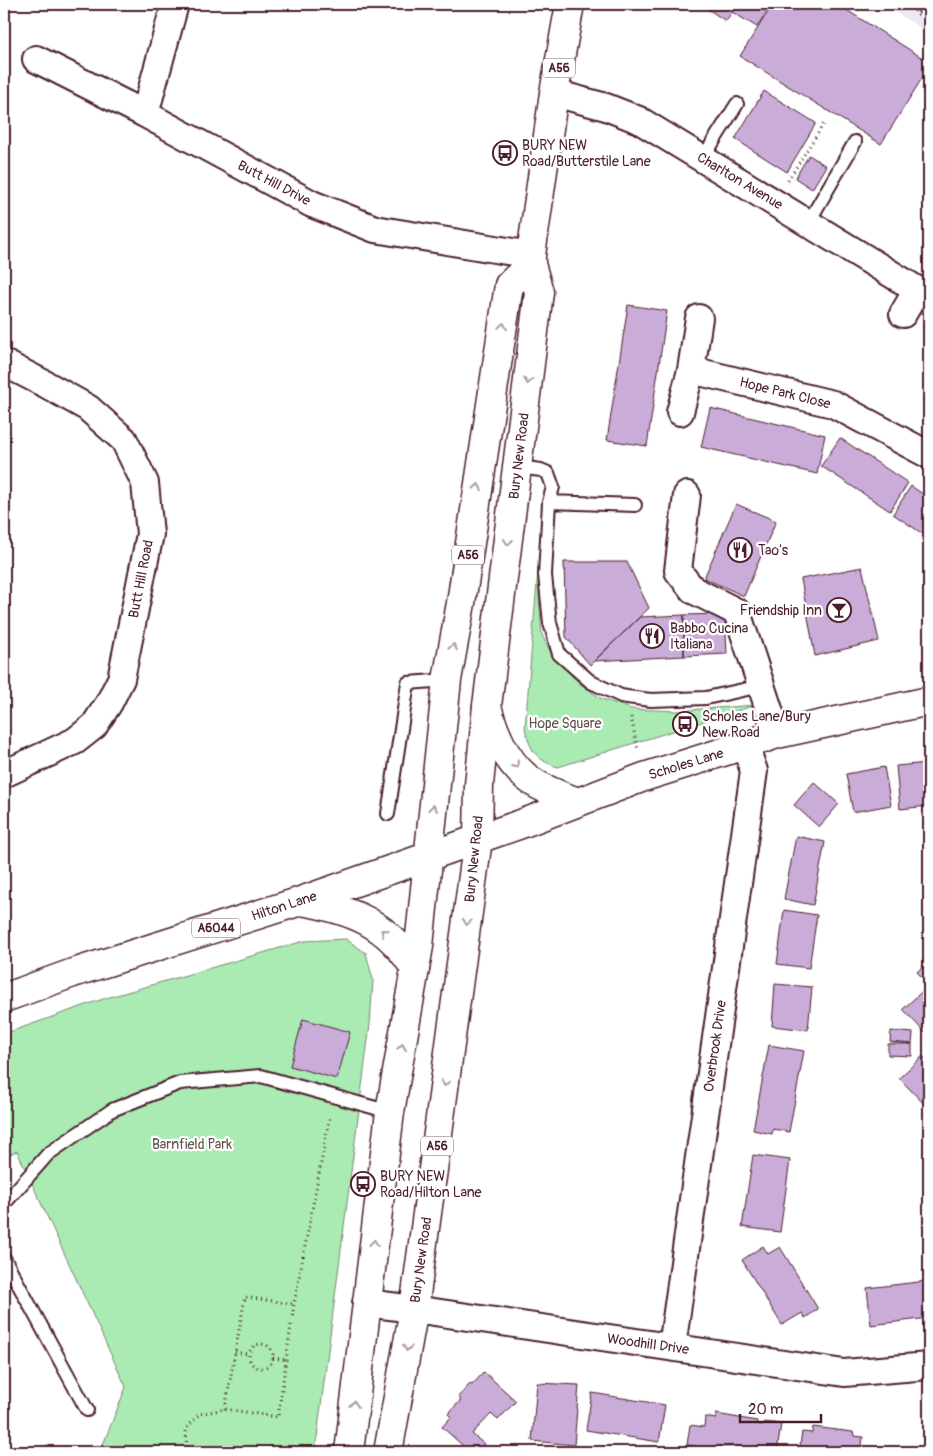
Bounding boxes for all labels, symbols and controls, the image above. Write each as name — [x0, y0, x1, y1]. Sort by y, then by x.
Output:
road number: A56 — [543, 58, 575, 78]
place label: BURY NEW Road/Butterstile Lane — [522, 137, 651, 170]
bus stop icon: BURY NEW Road/Butterstile Lane — [492, 140, 518, 166]
street label: Charlton Avenue — [694, 149, 786, 213]
street label: Butt Hill Drive — [235, 157, 313, 209]
one-way arrow — [497, 322, 507, 330]
street label: Hope Park Close — [738, 373, 832, 413]
one-way arrow — [523, 377, 534, 385]
street label: Bury New Road — [505, 412, 533, 500]
one-way arrow — [473, 482, 483, 491]
restaurant icon: Tao's — [727, 537, 753, 563]
street label: Butt Hill Road — [125, 538, 157, 620]
one-way arrow — [503, 538, 514, 546]
place label: Tao's — [758, 542, 789, 559]
road number: A56 — [452, 546, 484, 564]
bar icon: Friendship Inn — [826, 597, 852, 623]
place label: Friendship Inn — [740, 602, 822, 619]
place label: Babbo Cucina Italiana — [670, 620, 748, 653]
restaurant icon: Babbo Cucina Italiana — [639, 623, 665, 649]
one-way arrow — [447, 643, 457, 651]
place label: Scholes Lane/Bury New Road — [702, 708, 811, 741]
bus stop icon: Scholes Lane/Bury New Road — [672, 711, 698, 737]
park label: Hope Square — [529, 715, 602, 732]
street label: Scholes Lane — [646, 744, 726, 783]
one-way arrow — [510, 759, 518, 768]
one-way arrow — [427, 804, 438, 812]
street label: Bury New Road — [461, 815, 487, 903]
street label: Hilton Lane — [249, 887, 319, 925]
road number: A6044 — [192, 918, 240, 938]
one-way arrow — [462, 919, 473, 927]
one-way arrow — [381, 930, 390, 938]
street label: Overbrook Drive — [700, 999, 730, 1093]
one-way arrow — [396, 1043, 406, 1051]
one-way arrow — [440, 1080, 451, 1088]
park label: Barnfield Park — [152, 1136, 232, 1153]
road number: A56 — [421, 1136, 453, 1156]
place label: BURY NEW Road/Hilton Lane — [380, 1168, 482, 1201]
bus stop icon: BURY NEW Road/Hilton Lane — [350, 1171, 376, 1197]
street label: Bury New Road — [407, 1216, 435, 1304]
one-way arrow — [368, 1238, 379, 1246]
street label: Woodhill Drive — [606, 1330, 690, 1358]
one-way arrow — [403, 1344, 413, 1352]
scale bar — [740, 1391, 822, 1423]
one-way arrow — [348, 1400, 359, 1408]
text: 20 m — [748, 1400, 783, 1419]

